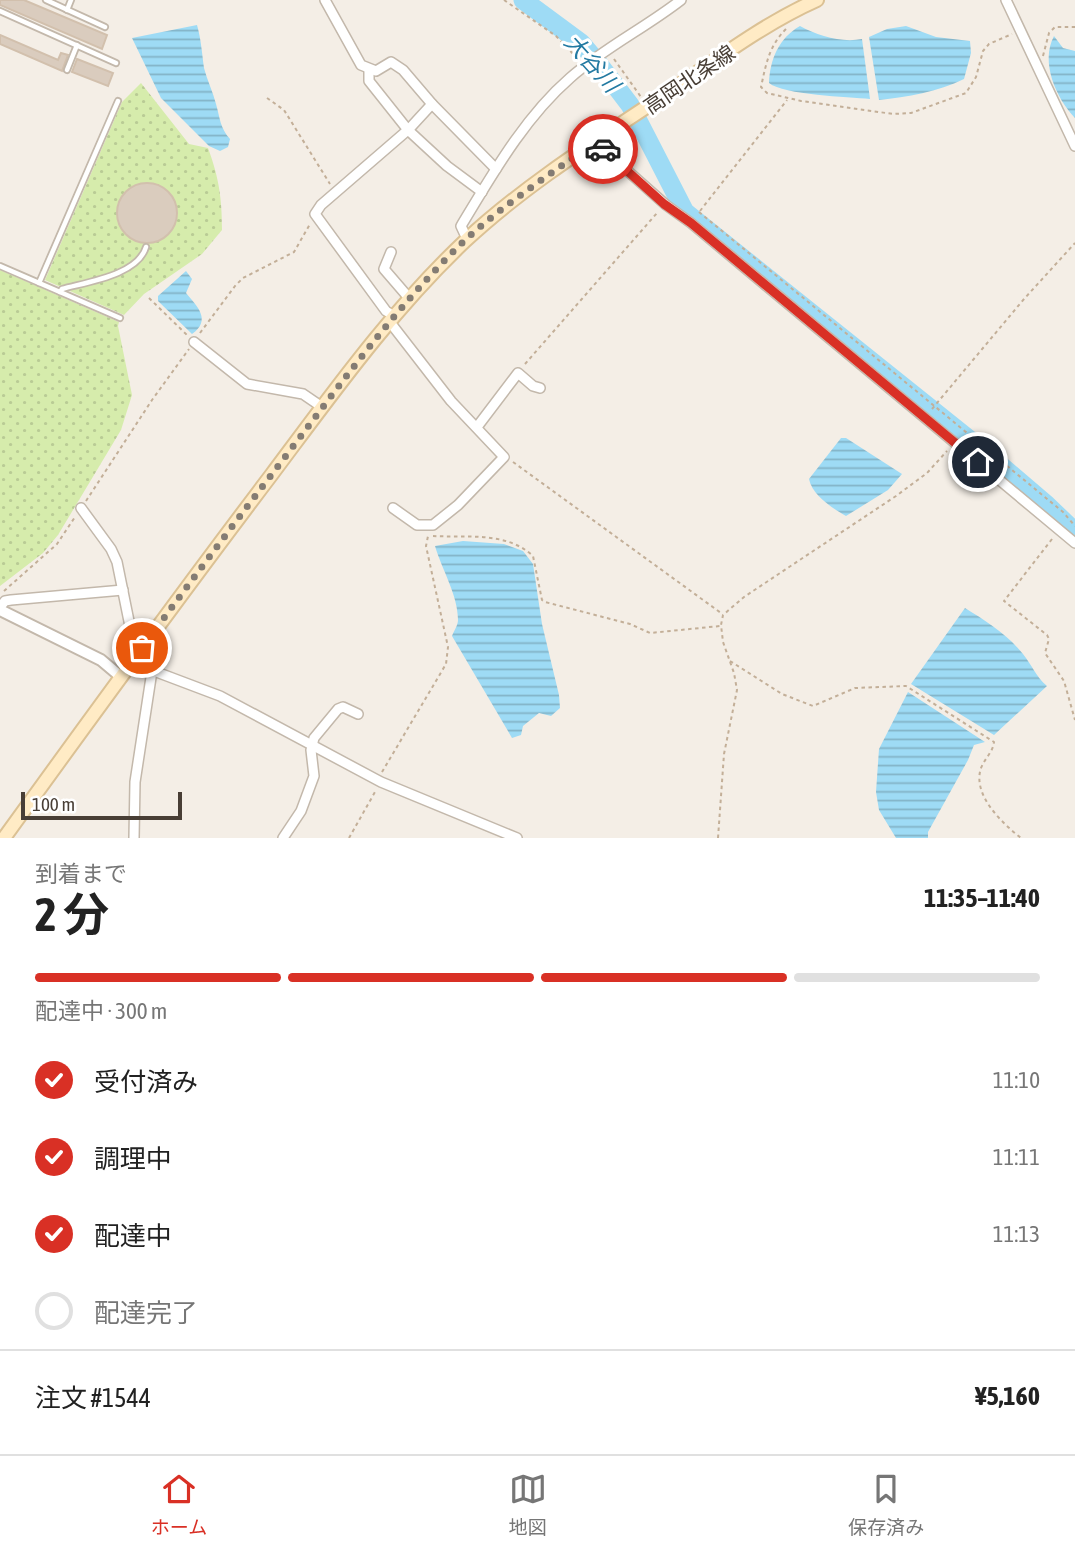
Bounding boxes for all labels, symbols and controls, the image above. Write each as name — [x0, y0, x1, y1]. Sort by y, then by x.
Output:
water label: 大谷川 — [559, 29, 627, 100]
street label: 高岡北条線 — [639, 40, 739, 118]
courier — [568, 114, 638, 184]
icon: car — [584, 130, 622, 168]
pin — [948, 432, 1008, 492]
icon: home — [959, 443, 997, 481]
pin — [112, 618, 172, 678]
icon: bag — [123, 629, 161, 667]
scale bar — [21, 789, 182, 821]
text: 100 m — [32, 793, 75, 815]
text: 到着まで — [35, 861, 127, 887]
text: 11:35–11:40 — [924, 883, 1040, 913]
text: 2 分 — [35, 888, 109, 941]
text: 配達中 · 300 m — [35, 998, 167, 1024]
icon: check — [35, 1061, 73, 1099]
text: 受付済み — [94, 1067, 198, 1097]
text: 11:10 — [993, 1067, 1040, 1093]
icon: check — [35, 1138, 73, 1176]
text: 調理中 — [94, 1144, 172, 1174]
text: 11:11 — [993, 1144, 1040, 1170]
icon: check — [35, 1215, 73, 1253]
text: 配達中 — [94, 1221, 172, 1251]
text: 11:13 — [993, 1221, 1040, 1247]
text: 配達完了 — [94, 1298, 198, 1328]
text: ¥5,160 — [975, 1381, 1040, 1411]
text: 注文 #1544 — [35, 1383, 151, 1413]
tab: ホーム — [151, 1470, 207, 1539]
tab: 地図 — [509, 1470, 547, 1539]
tab: 保存済み — [848, 1470, 924, 1539]

